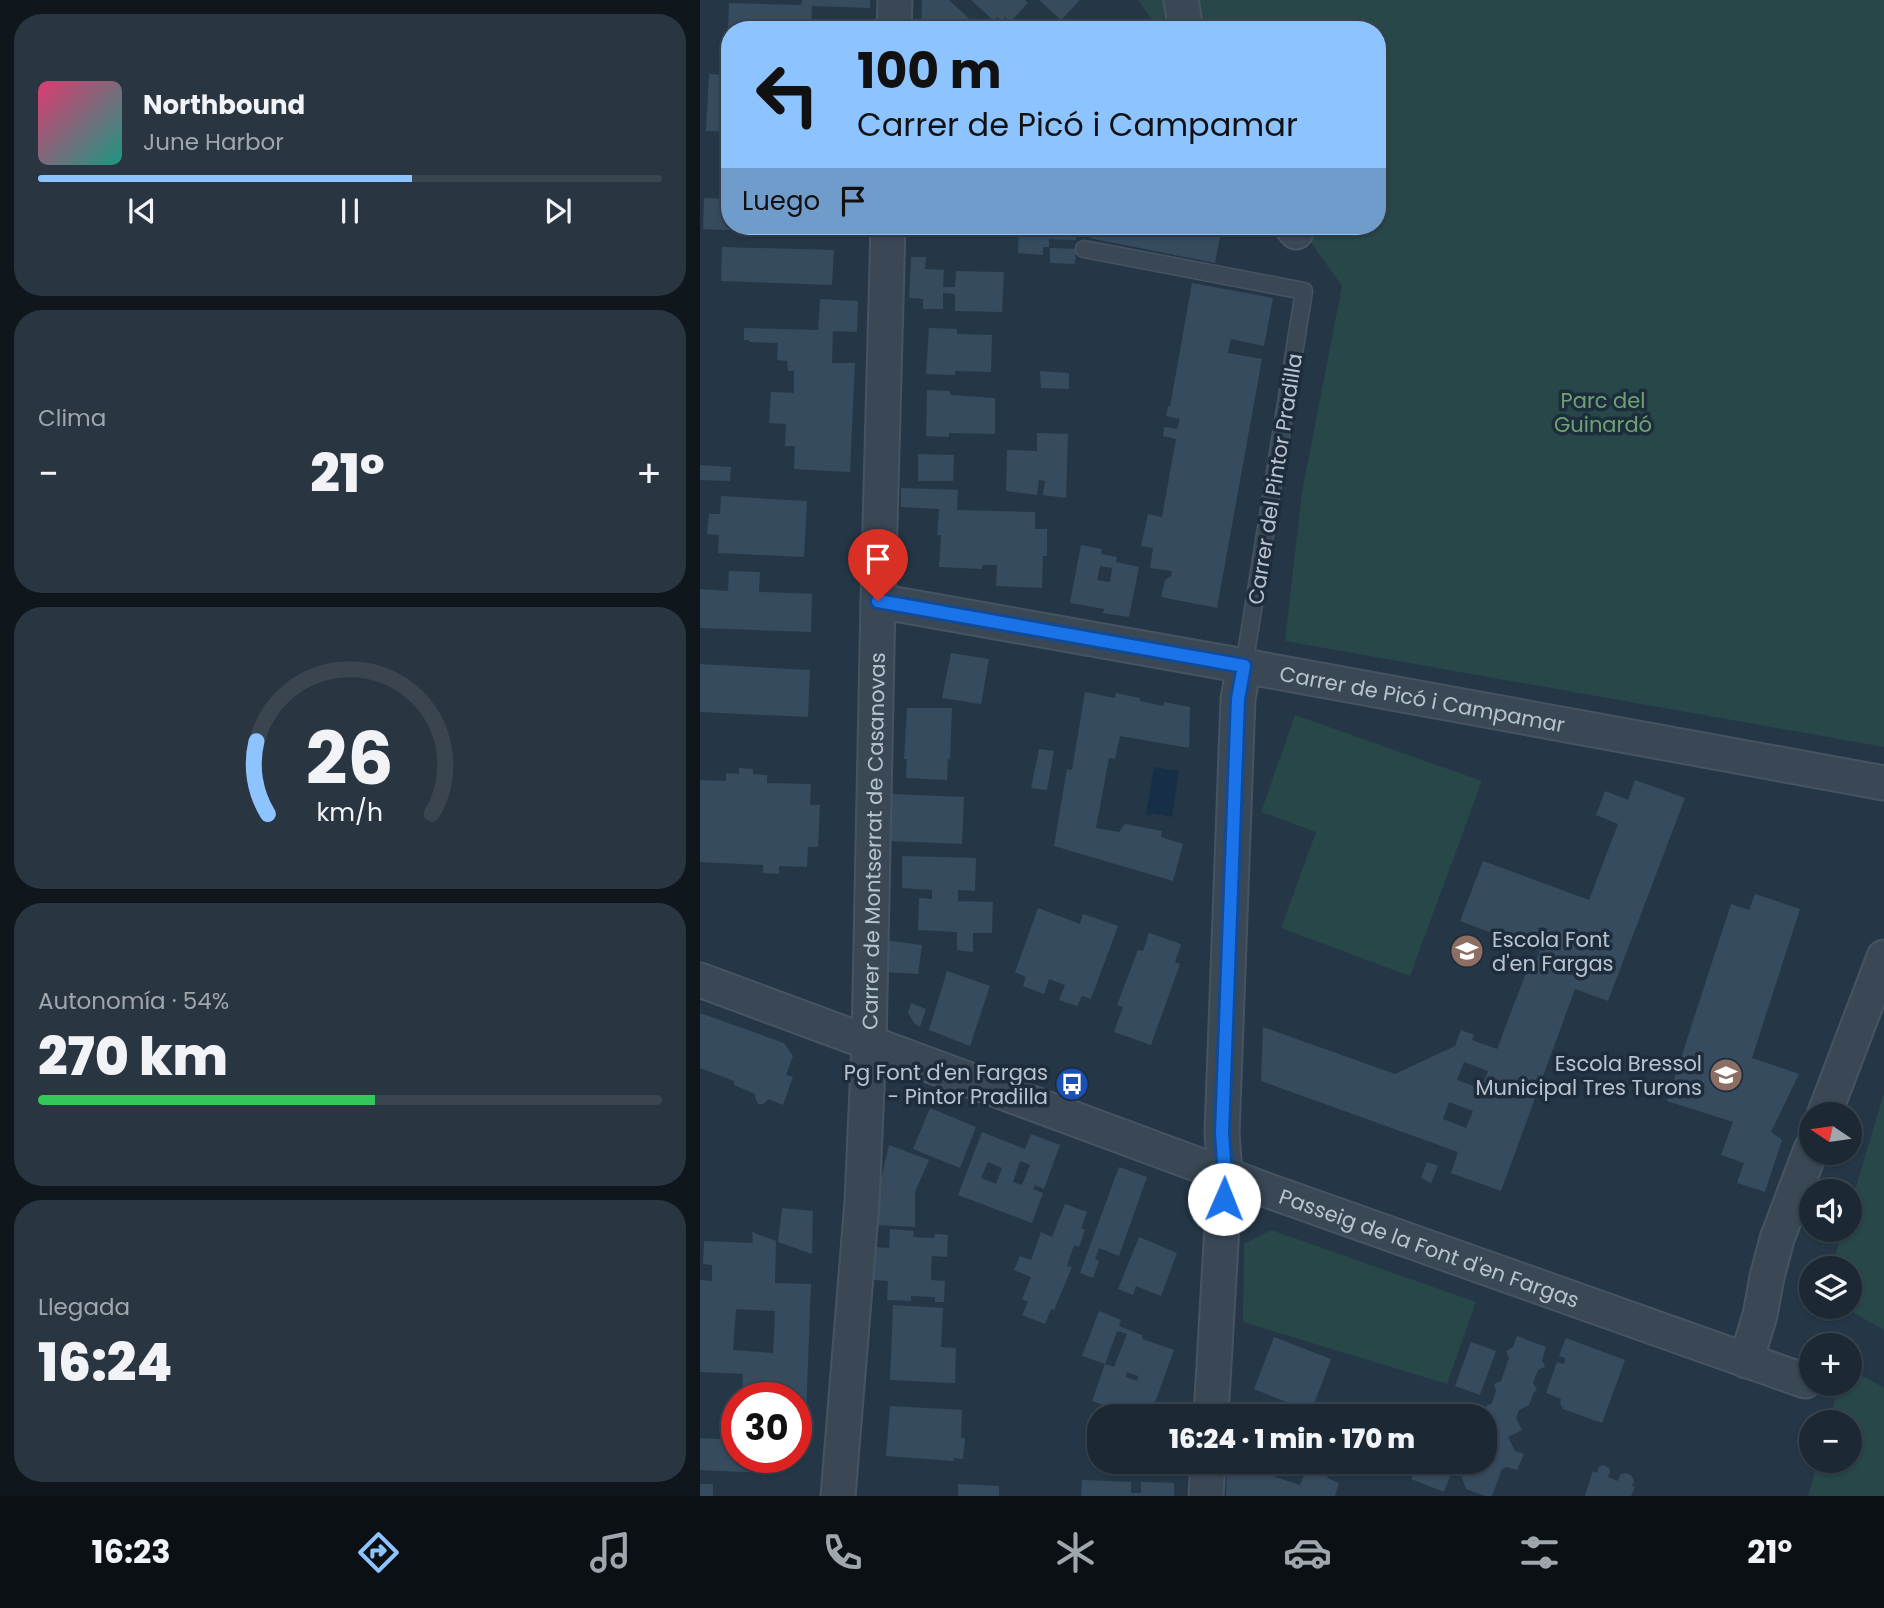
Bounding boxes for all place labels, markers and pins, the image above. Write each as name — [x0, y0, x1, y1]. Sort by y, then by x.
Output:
pin — [848, 529, 908, 601]
place label: Escola Font d'en Fargas — [1492, 925, 1614, 978]
school or university icon: Escola Font d'en Fargas — [1448, 932, 1486, 970]
place label: Escola Bressol Municipal Tres Turons — [1476, 1049, 1702, 1102]
school or university icon: Escola Bressol Municipal Tres Turons — [1707, 1056, 1745, 1094]
place label: Pg Font d'en Fargas - Pintor Pradilla — [844, 1058, 1048, 1111]
bus stop icon: Pg Font d'en Fargas - Pintor Pradilla — [1053, 1065, 1091, 1103]

